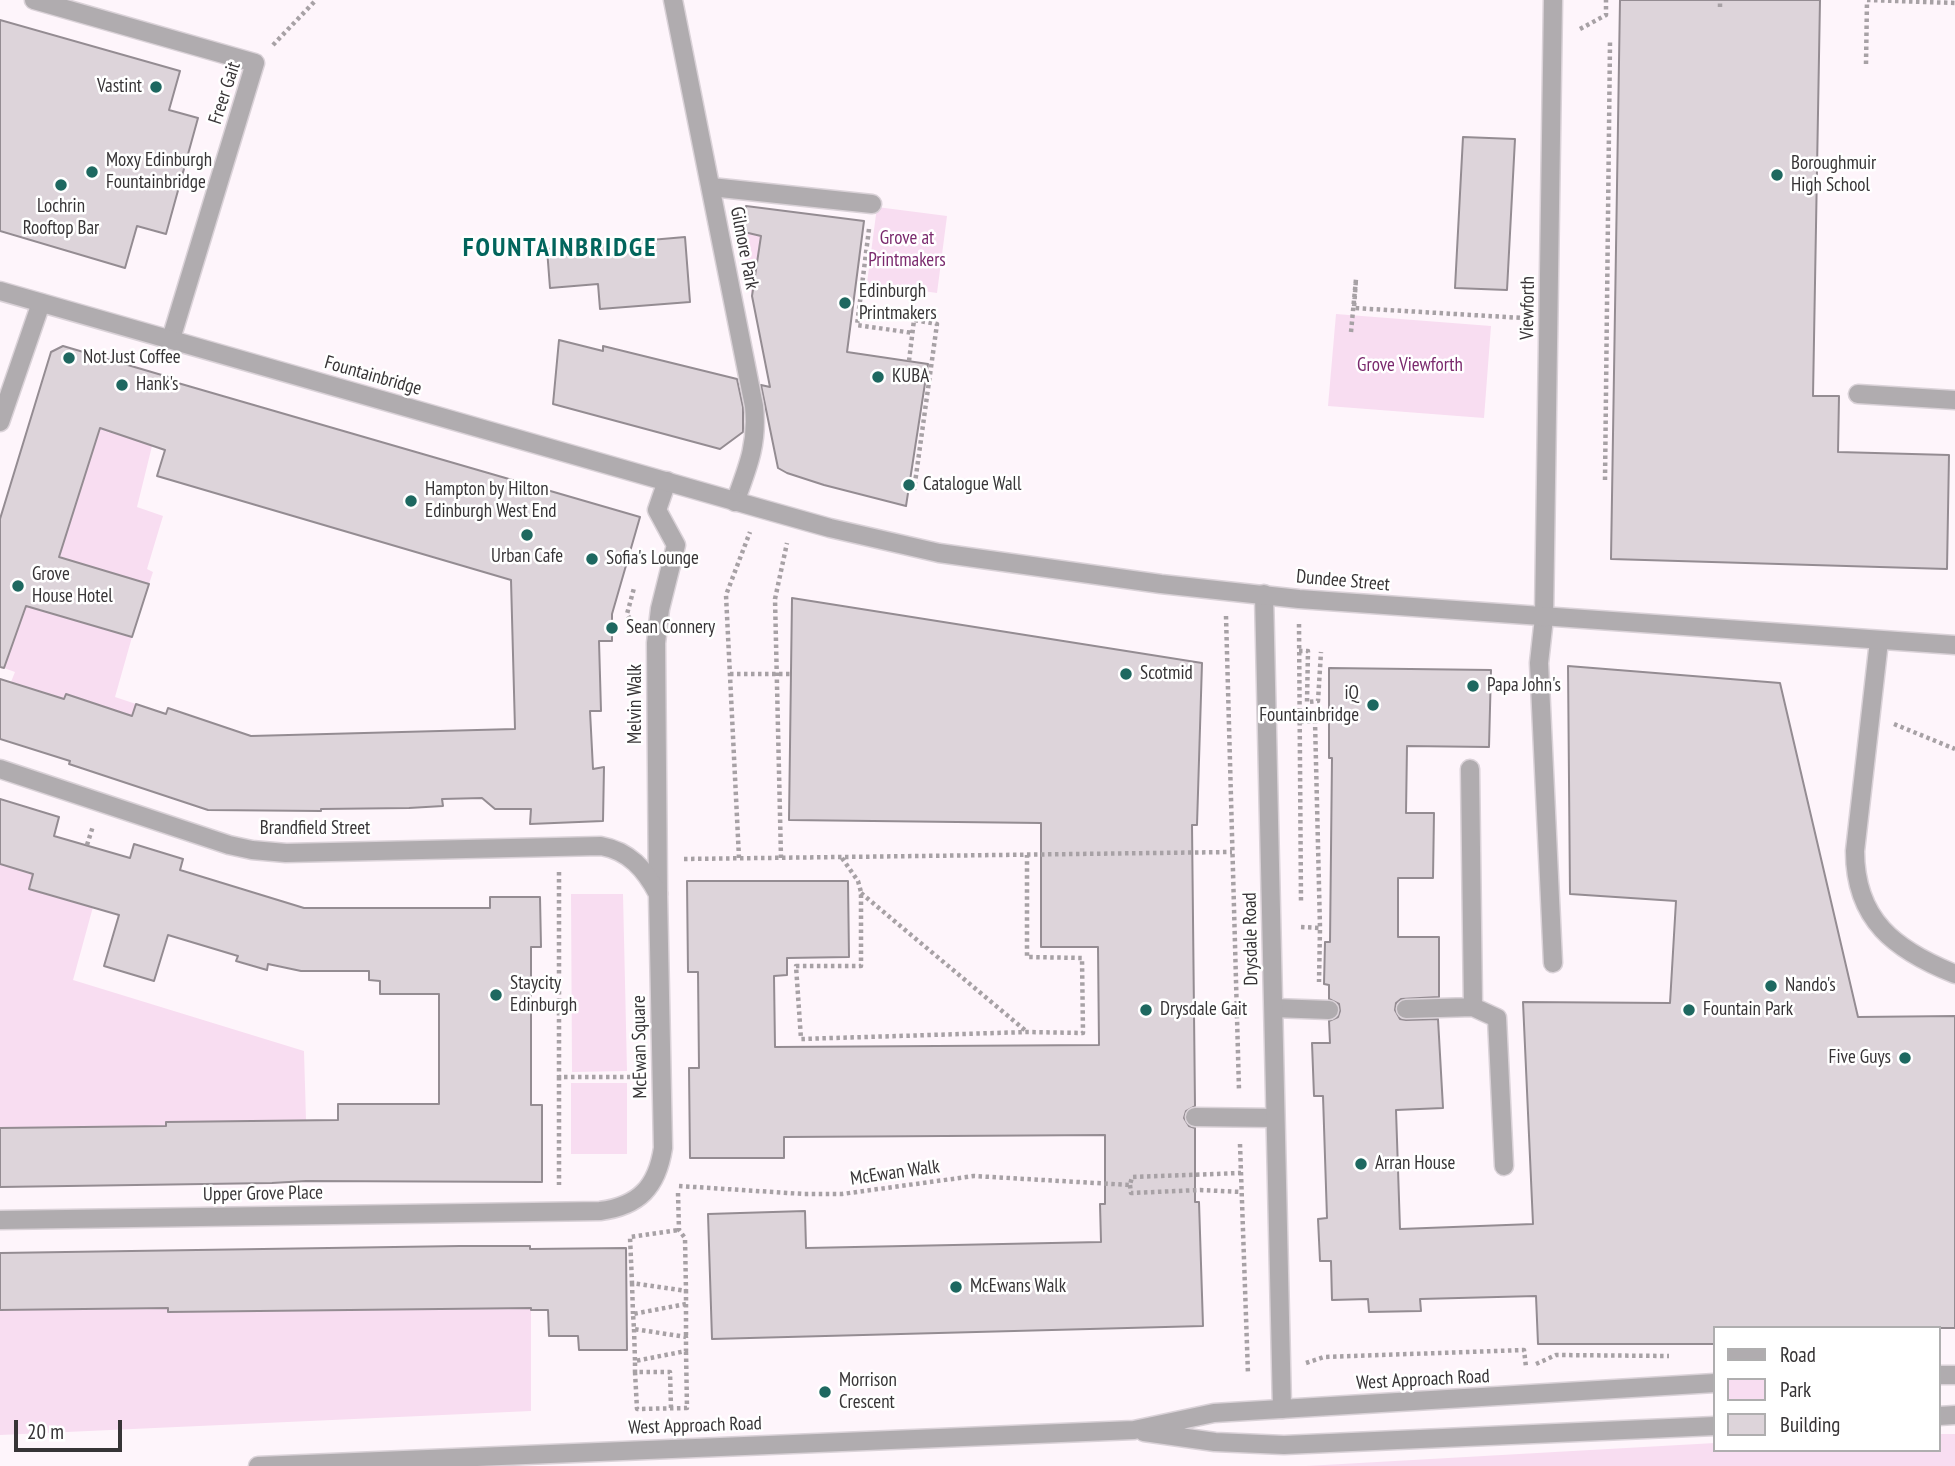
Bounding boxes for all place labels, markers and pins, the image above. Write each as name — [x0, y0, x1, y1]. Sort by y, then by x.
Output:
place label: Vastint — [97, 76, 142, 98]
marker: Vastint — [148, 79, 164, 95]
place label: Moxy Edinburgh Fountainbridge — [106, 150, 212, 194]
place label: Boroughmuir High School — [1791, 153, 1876, 197]
marker: Moxy Edinburgh Fountainbridge — [84, 164, 100, 180]
marker: Boroughmuir High School — [1769, 167, 1785, 183]
marker: Lochrin Rooftop Bar — [53, 177, 69, 193]
place label: Lochrin Rooftop Bar — [23, 196, 99, 240]
place label: Edinburgh Printmakers — [859, 281, 937, 325]
marker: Edinburgh Printmakers — [837, 295, 853, 311]
place label: Not Just Coffee — [83, 347, 181, 369]
marker: Not Just Coffee — [61, 350, 77, 366]
place label: KUBA — [892, 366, 929, 388]
marker: KUBA — [870, 369, 886, 385]
place label: Hank's — [136, 374, 178, 396]
marker: Hank's — [114, 377, 130, 393]
place label: Catalogue Wall — [923, 474, 1021, 496]
marker: Catalogue Wall — [901, 477, 917, 493]
place label: Hampton by Hilton Edinburgh West End — [425, 479, 556, 523]
marker: Hampton by Hilton Edinburgh West End — [403, 493, 419, 509]
marker: Urban Cafe — [519, 527, 535, 543]
place label: Urban Cafe — [491, 546, 563, 568]
place label: Sofia's Lounge — [606, 548, 699, 570]
marker: Sofia's Lounge — [584, 551, 600, 567]
place label: Grove House Hotel — [32, 564, 113, 608]
marker: Grove House Hotel — [10, 578, 26, 594]
place label: Sean Connery — [626, 617, 715, 639]
marker: Sean Connery — [604, 620, 620, 636]
place label: Scotmid — [1140, 663, 1193, 685]
marker: Scotmid — [1118, 666, 1134, 682]
place label: Papa John's — [1487, 675, 1561, 697]
marker: Papa John's — [1465, 678, 1481, 694]
place label: iQ Fountainbridge — [1259, 683, 1359, 727]
marker: iQ Fountainbridge — [1365, 697, 1381, 713]
place label: Staycity Edinburgh — [510, 973, 577, 1017]
place label: Nando's — [1785, 975, 1836, 997]
marker: Nando's — [1763, 978, 1779, 994]
marker: Staycity Edinburgh — [488, 987, 504, 1003]
place label: Drysdale Gait — [1160, 999, 1247, 1021]
place label: Fountain Park — [1703, 999, 1793, 1021]
marker: Drysdale Gait — [1138, 1002, 1154, 1018]
marker: Fountain Park — [1681, 1002, 1697, 1018]
place label: Five Guys — [1829, 1047, 1891, 1069]
marker: Five Guys — [1897, 1050, 1913, 1066]
place label: Arran House — [1375, 1153, 1455, 1175]
marker: Arran House — [1353, 1156, 1369, 1172]
place label: McEwans Walk — [970, 1276, 1066, 1298]
marker: McEwans Walk — [948, 1279, 964, 1295]
place label: Morrison Crescent — [839, 1370, 897, 1414]
marker: Morrison Crescent — [817, 1384, 833, 1400]

